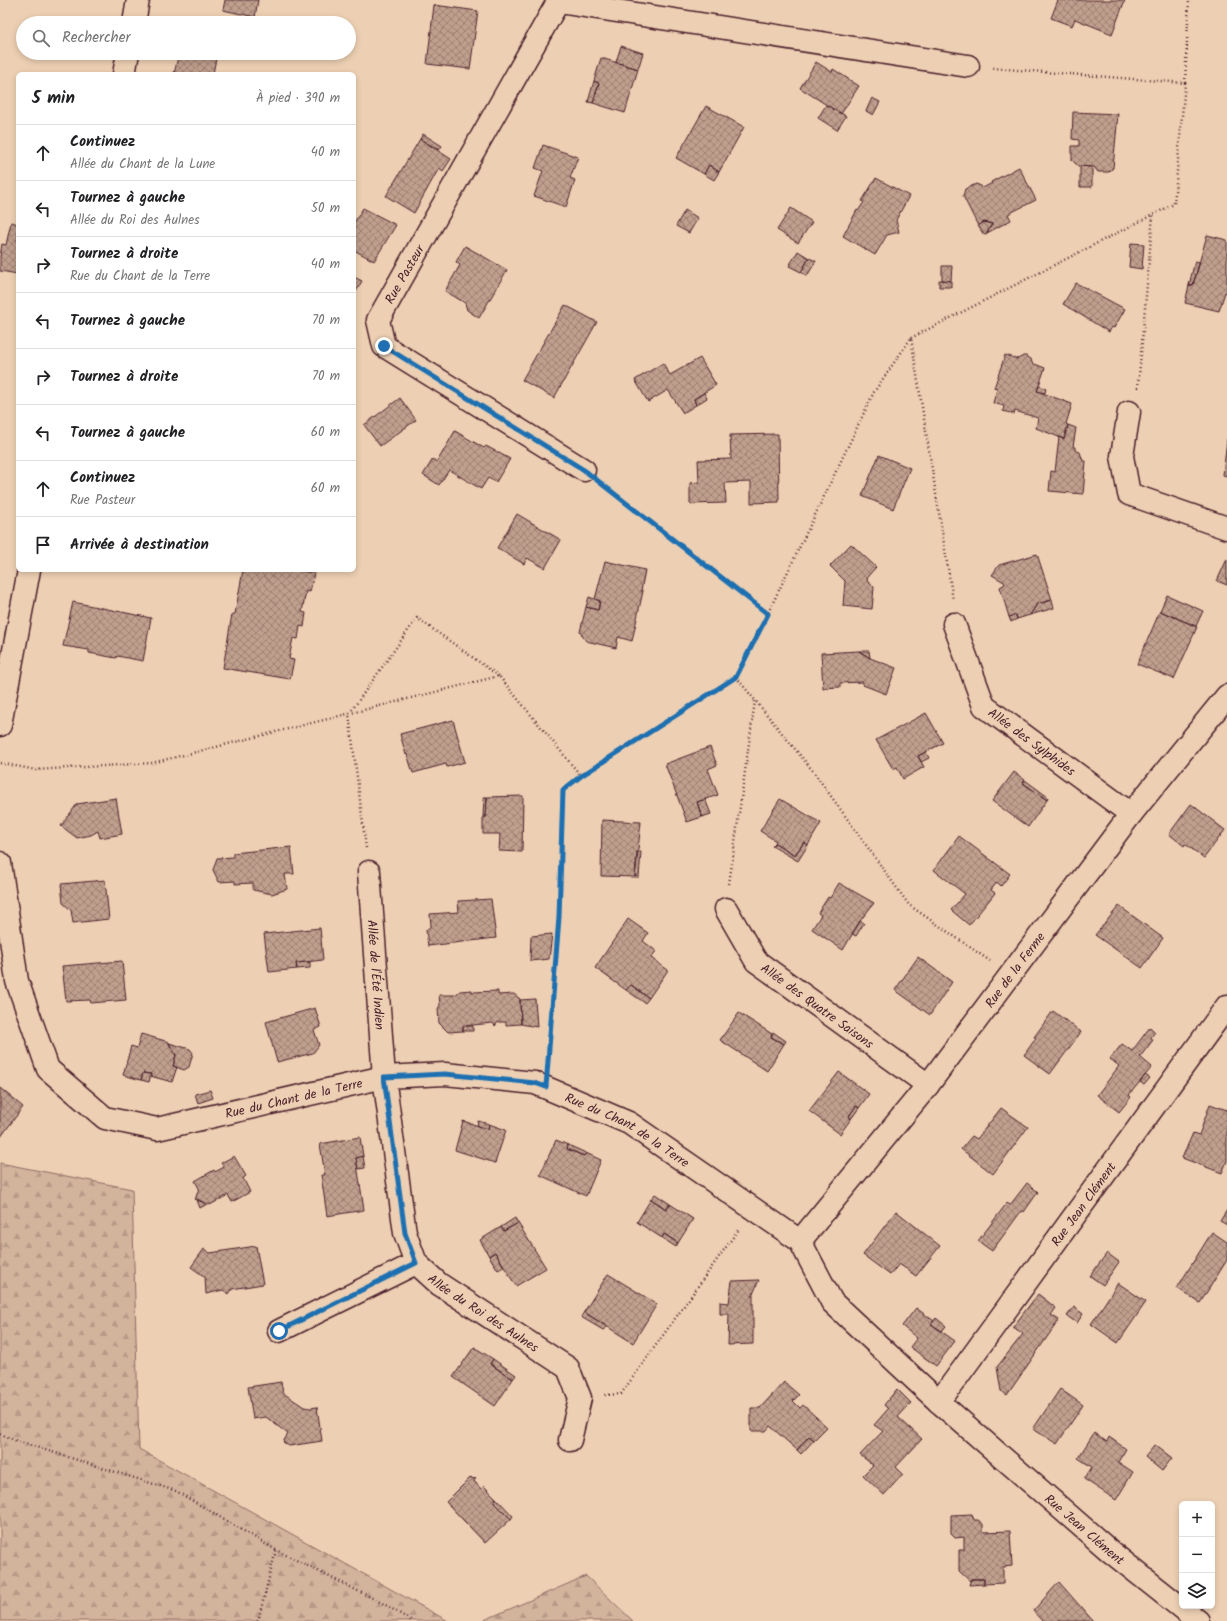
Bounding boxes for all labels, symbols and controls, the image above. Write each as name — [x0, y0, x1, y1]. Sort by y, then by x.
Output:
search box — [16, 16, 356, 60]
text: Rechercher — [62, 26, 130, 50]
icon: search — [30, 27, 52, 49]
text: 5 min — [32, 85, 75, 112]
text: À pied · 390 m — [256, 88, 340, 109]
text: Continuez — [70, 130, 135, 154]
icon: ahead — [32, 142, 54, 164]
text: 40 m — [311, 142, 340, 163]
text: Allée du Chant de la Lune — [70, 154, 215, 175]
text: Tournez à gauche — [70, 186, 185, 210]
icon: left — [32, 198, 54, 220]
text: 50 m — [311, 198, 340, 219]
text: Allée du Roi des Aulnes — [70, 210, 200, 231]
street label: Rue Pasteur — [380, 241, 431, 308]
text: Tournez à droite — [70, 242, 178, 266]
icon: right — [32, 254, 54, 276]
text: 40 m — [311, 254, 340, 275]
text: Rue du Chant de la Terre — [70, 266, 210, 287]
text: Tournez à gauche — [70, 309, 185, 333]
icon: left — [32, 310, 54, 332]
text: 70 m — [312, 310, 340, 331]
route end — [375, 337, 393, 355]
text: Tournez à droite — [70, 365, 178, 389]
icon: right — [32, 366, 54, 388]
text: 70 m — [312, 366, 340, 387]
text: Tournez à gauche — [70, 421, 185, 445]
icon: left — [32, 422, 54, 444]
text: 60 m — [311, 422, 340, 443]
text: Continuez — [70, 466, 135, 490]
icon: ahead — [32, 478, 54, 500]
text: 60 m — [311, 478, 340, 499]
text: Rue Pasteur — [70, 490, 135, 511]
text: Arrivée à destination — [70, 533, 209, 557]
icon: arrive — [32, 534, 54, 556]
street label: Allée des Sylphides — [983, 703, 1080, 782]
street label: Allée de l'Été Indien — [361, 919, 390, 1031]
street label: Rue de la Ferme — [980, 928, 1051, 1013]
street label: Allée des Quatre Saisons — [756, 959, 878, 1055]
street label: Rue du Chant de la Terre — [223, 1073, 365, 1125]
street label: Rue du Chant de la Terre — [561, 1088, 693, 1174]
street label: Rue Jean Clément — [1046, 1157, 1123, 1251]
street label: Allée du Roi des Aulnes — [422, 1269, 543, 1359]
route start — [270, 1322, 288, 1340]
street label: Rue Jean Clément — [1039, 1490, 1129, 1572]
map controls — [1179, 1501, 1215, 1609]
button: + — [1179, 1501, 1215, 1537]
button: − — [1179, 1537, 1215, 1573]
button: layers — [1179, 1573, 1215, 1609]

